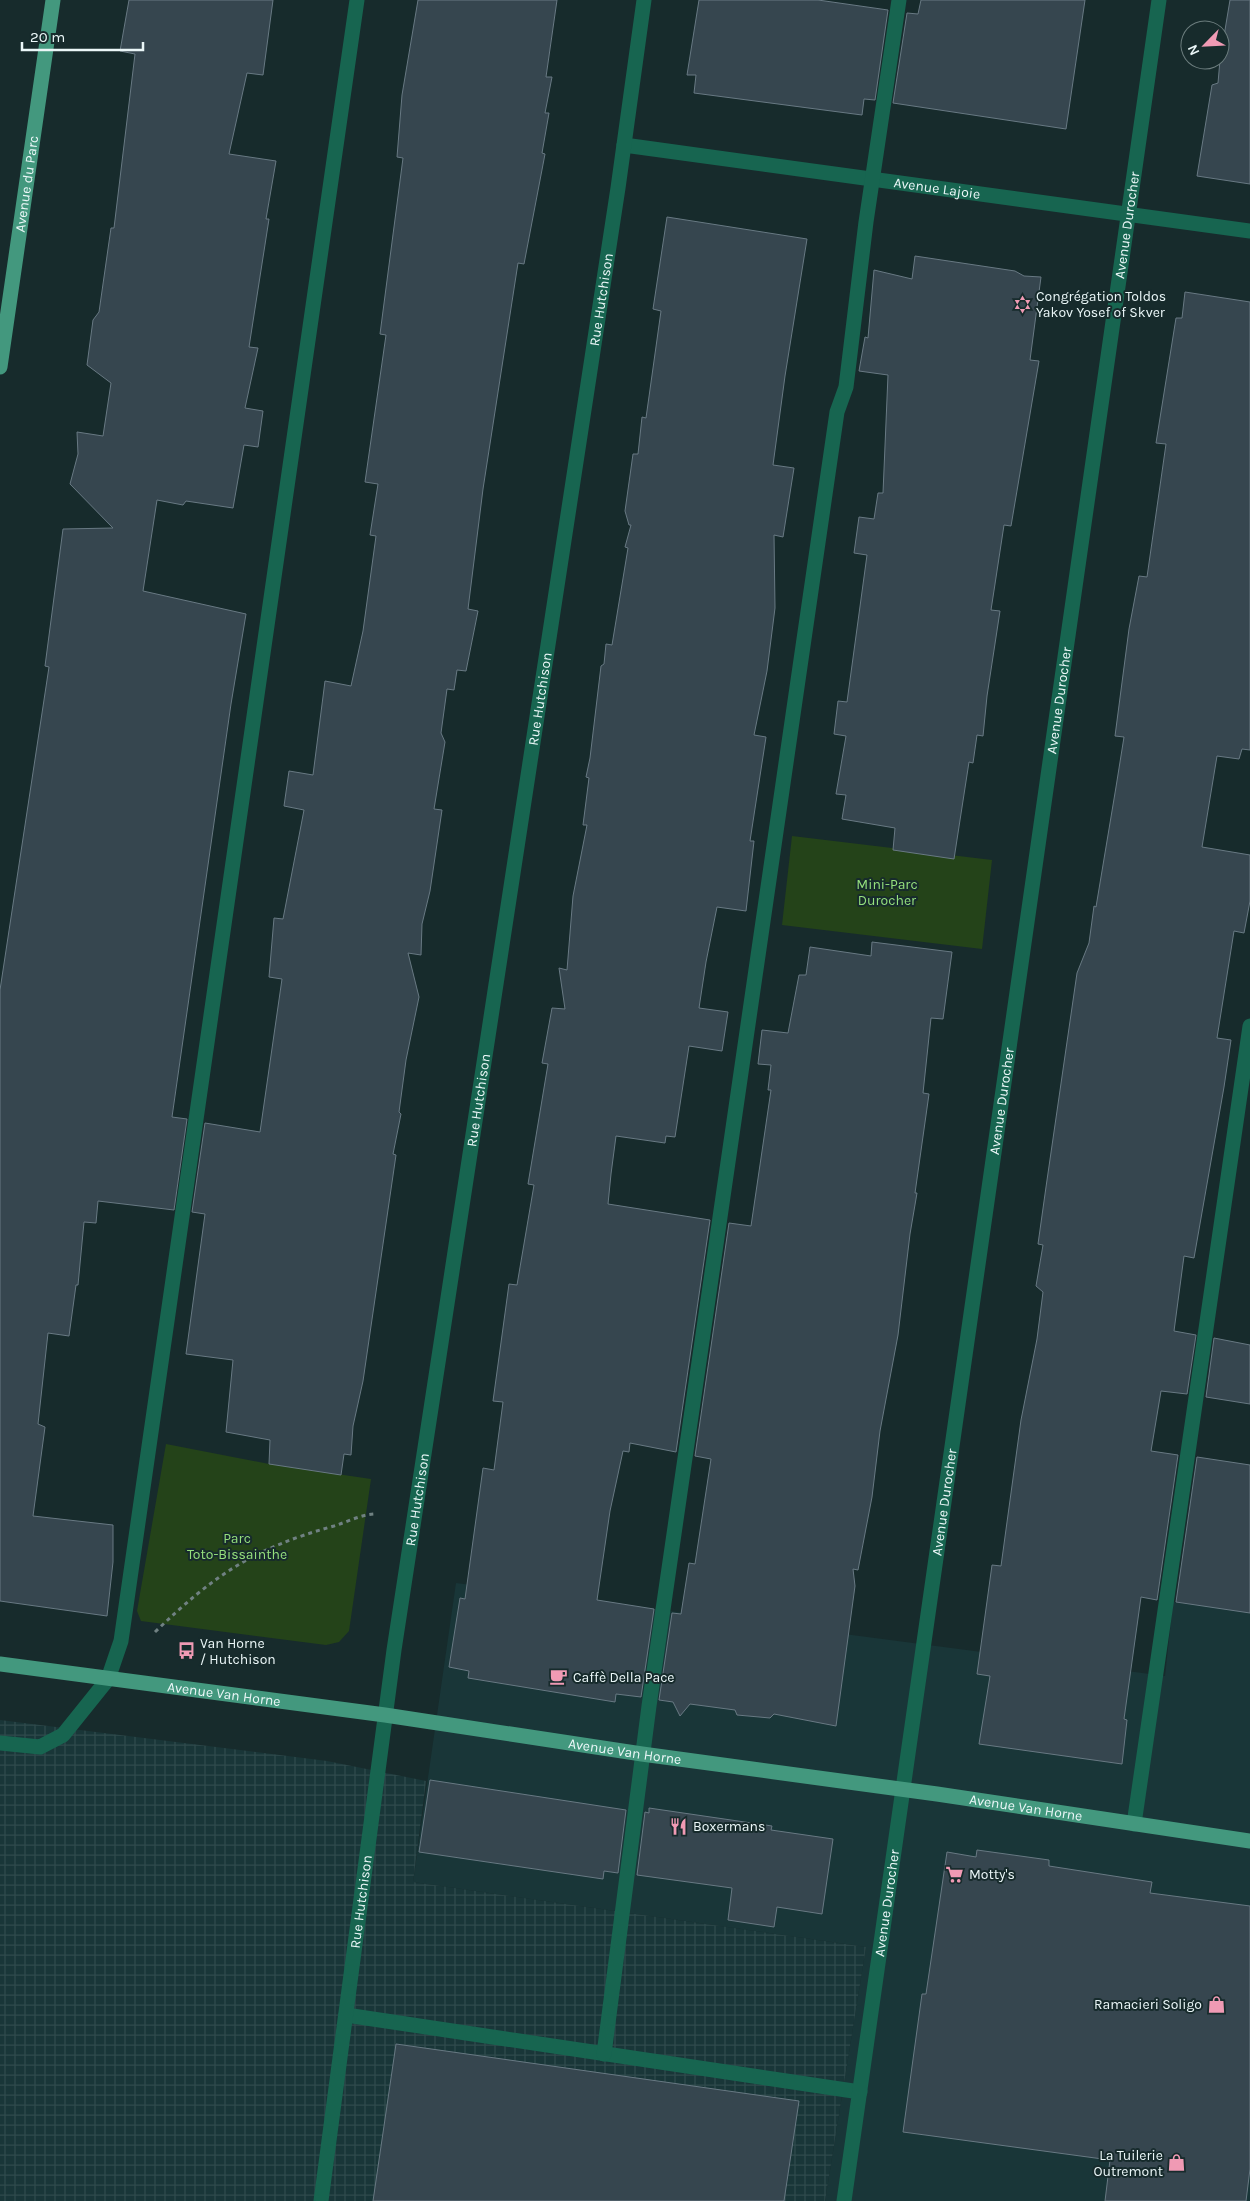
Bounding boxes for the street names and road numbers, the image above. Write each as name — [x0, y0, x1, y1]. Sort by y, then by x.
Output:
street label: Avenue du Parc — [12, 135, 42, 233]
street label: Avenue Durocher — [1111, 170, 1143, 280]
street label: Avenue Lajoie — [893, 174, 981, 203]
street label: Rue Hutchison — [586, 252, 617, 347]
street label: Avenue Durocher — [1043, 645, 1075, 755]
street label: Rue Hutchison — [525, 651, 556, 747]
street label: Avenue Durocher — [986, 1046, 1018, 1156]
street label: Rue Hutchison — [463, 1053, 494, 1148]
street label: Avenue Durocher — [928, 1447, 961, 1557]
street label: Rue Hutchison — [402, 1452, 433, 1547]
street label: Avenue Van Horne — [166, 1678, 282, 1710]
street label: Avenue Van Horne — [567, 1735, 682, 1768]
street label: Avenue Van Horne — [968, 1791, 1084, 1825]
street label: Avenue Durocher — [871, 1848, 903, 1958]
street label: Rue Hutchison — [347, 1854, 376, 1949]

